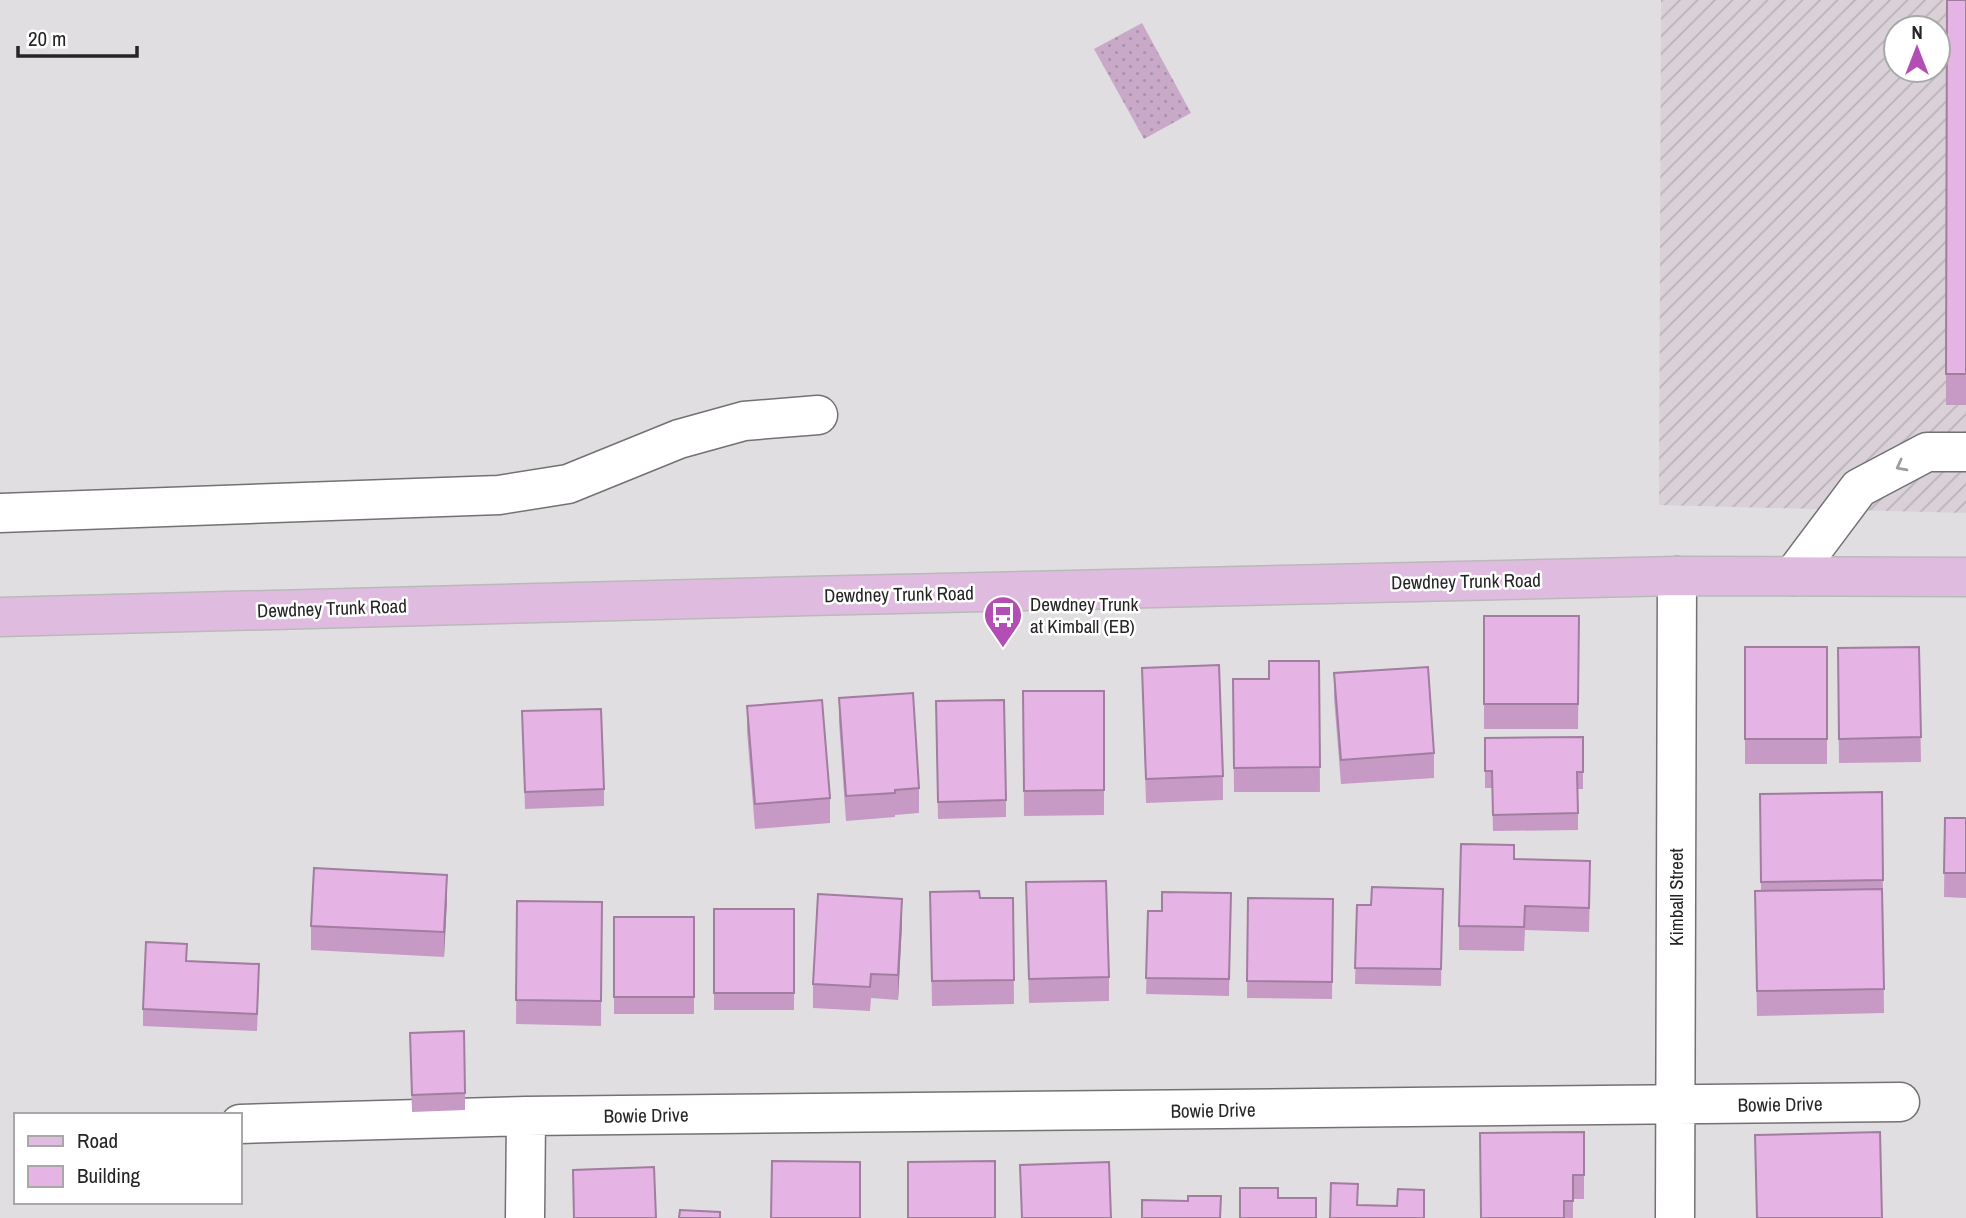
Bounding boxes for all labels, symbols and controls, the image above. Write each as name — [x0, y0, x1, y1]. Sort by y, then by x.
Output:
scale bar — [18, 14, 136, 58]
north arrow — [1882, 14, 1952, 84]
text: N — [1911, 19, 1923, 45]
text: 20 m — [28, 24, 66, 53]
one-way arrow — [1896, 457, 1908, 471]
street label: Dewdney Trunk Road — [1391, 567, 1541, 595]
street label: Dewdney Trunk Road — [824, 580, 974, 608]
place label: Dewdney Trunk at Kimball (EB) — [1030, 591, 1138, 639]
street label: Dewdney Trunk Road — [257, 592, 407, 624]
bus stop icon: Dewdney Trunk at Kimball (EB) — [982, 594, 1024, 649]
street label: Kimball Street — [1663, 847, 1689, 946]
street label: Bowie Drive — [1737, 1090, 1823, 1118]
street label: Bowie Drive — [1170, 1096, 1256, 1124]
street label: Bowie Drive — [603, 1101, 689, 1129]
legend — [14, 1113, 242, 1204]
text: Road — [77, 1126, 118, 1155]
text: Building — [77, 1161, 141, 1190]

